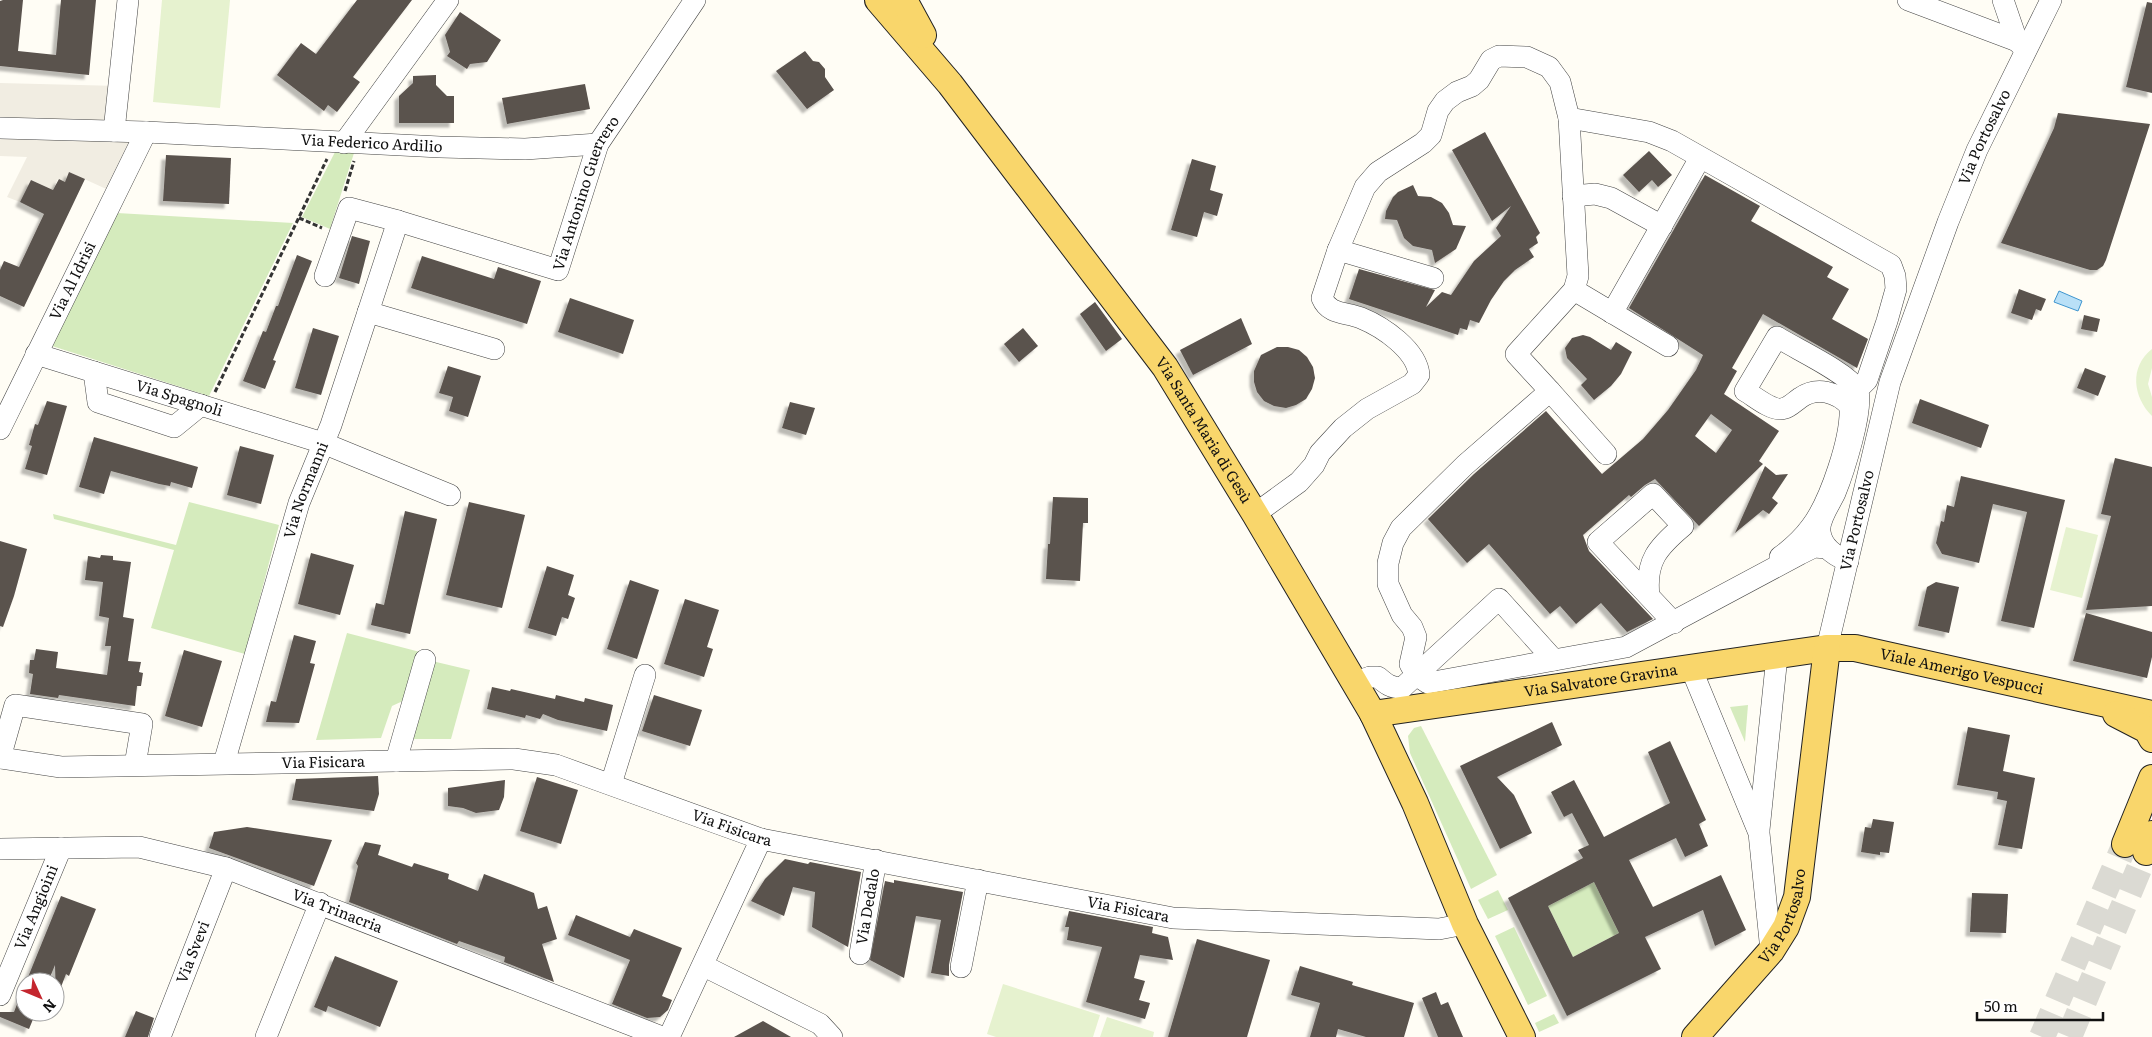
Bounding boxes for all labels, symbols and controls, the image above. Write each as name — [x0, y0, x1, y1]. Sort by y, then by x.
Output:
street label: Via Portosalvo — [1951, 85, 2015, 188]
street label: Via Antonino Guerrero — [546, 110, 624, 273]
street label: Via Federico Ardilio — [300, 127, 443, 157]
street label: Via Al Idrisi — [42, 237, 101, 324]
street label: Via Santa Maria di Gesù — [1151, 351, 1259, 508]
street label: Via Spagnoli — [133, 373, 226, 421]
street label: Via Normanni — [276, 438, 333, 541]
street label: Via Portosalvo — [1833, 467, 1879, 573]
street label: Viale Amerigo Vespucci — [1878, 641, 2046, 700]
street label: Via Salvatore Gravina — [1522, 657, 1680, 702]
street label: Via Fisicara — [281, 749, 366, 773]
street label: Via Fisicara — [689, 802, 775, 851]
street label: Via Angioini — [7, 861, 63, 953]
street label: Via Dedalo — [849, 866, 884, 946]
street label: Via Portosalvo — [1752, 867, 1810, 968]
street label: Via Trinacria — [289, 882, 387, 938]
street label: Via Fisicara — [1085, 889, 1173, 927]
street label: Via Svevi — [169, 917, 214, 986]
north arrow — [15, 972, 65, 1022]
scale bar — [1977, 990, 2103, 1022]
text: 50 m — [1984, 994, 2018, 1017]
text: N — [39, 996, 61, 1018]

